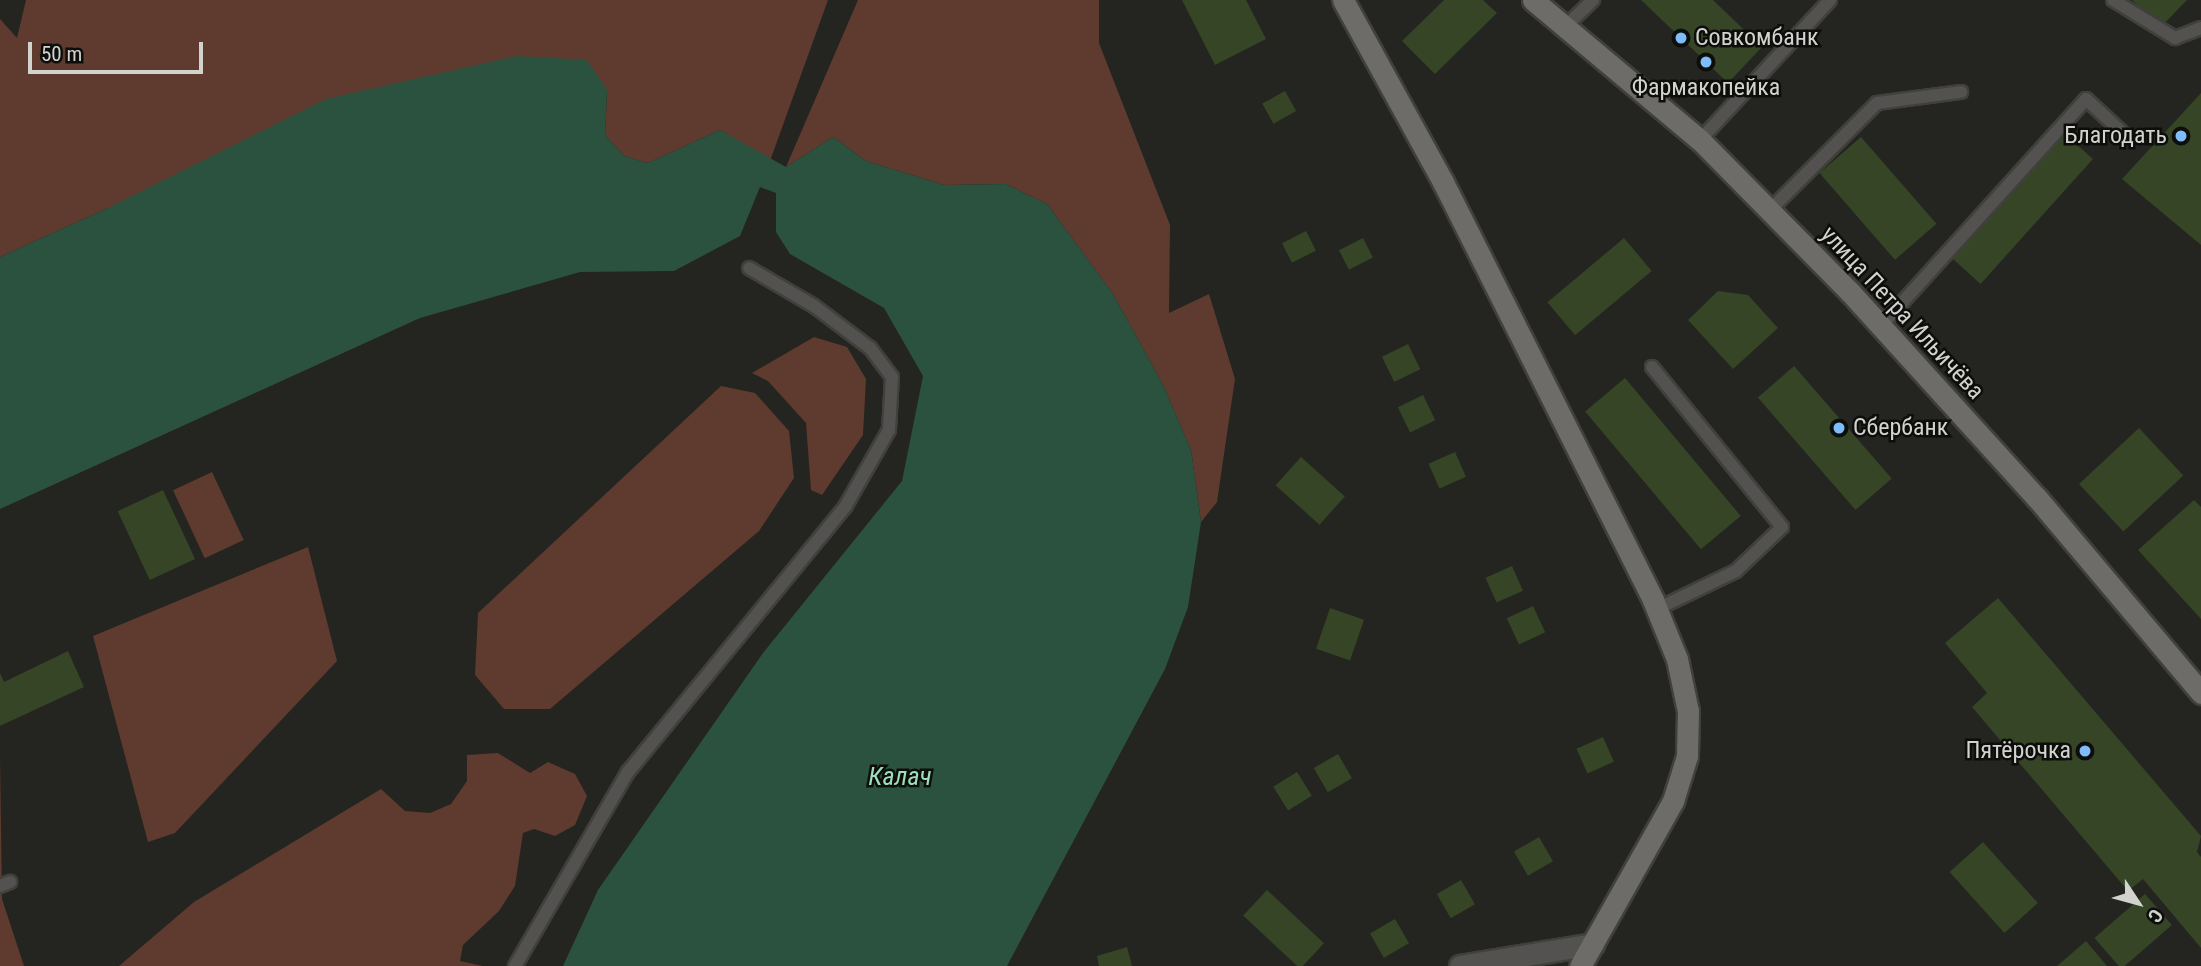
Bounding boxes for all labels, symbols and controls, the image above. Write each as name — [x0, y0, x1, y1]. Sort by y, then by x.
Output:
place label: Совкомбанк — [1695, 24, 1818, 52]
scale bar — [32, 28, 206, 72]
marker: Совкомбанк — [1673, 30, 1689, 46]
text: 50 m — [41, 42, 82, 66]
marker: Фармакопейка — [1698, 54, 1714, 70]
place label: Фармакопейка — [1632, 74, 1780, 102]
place label: Благодать — [2064, 122, 2167, 150]
marker: Благодать — [2173, 128, 2189, 144]
street label: улица Петра Ильичёва — [1814, 221, 1990, 405]
place label: Сбербанк — [1853, 414, 1948, 442]
marker: Сбербанк — [1831, 420, 1847, 436]
place label: Пятёрочка — [1966, 737, 2071, 765]
marker: Пятёрочка — [2077, 743, 2093, 759]
water label: Калач — [868, 761, 932, 793]
north arrow — [2103, 868, 2173, 938]
text: С — [2143, 904, 2168, 927]

